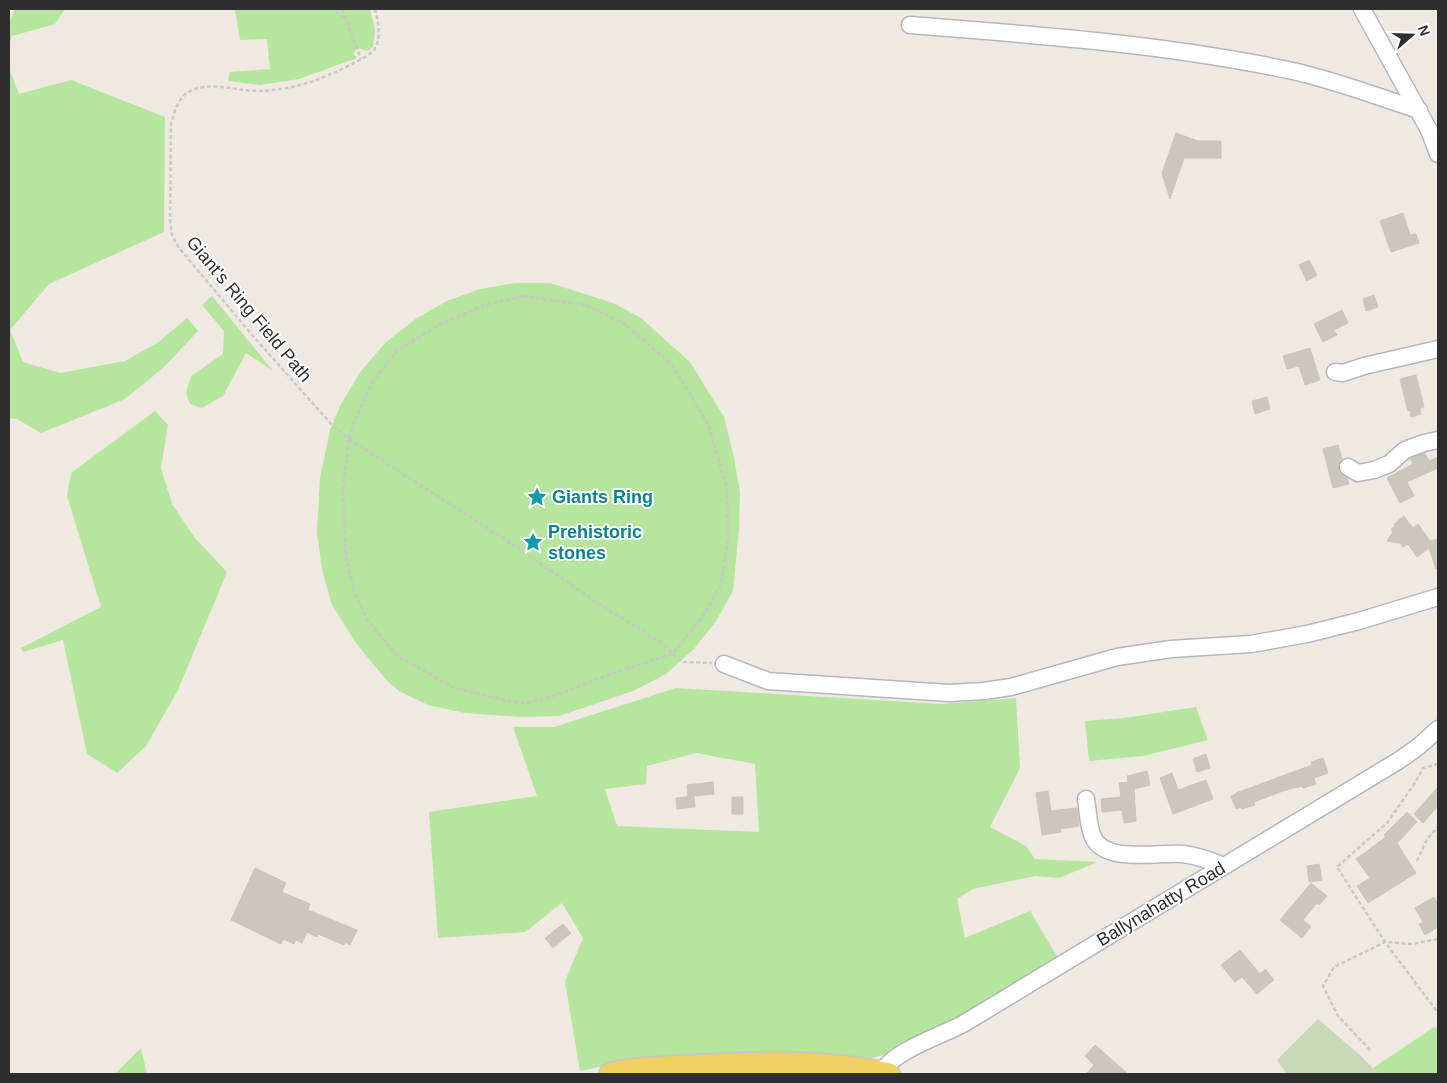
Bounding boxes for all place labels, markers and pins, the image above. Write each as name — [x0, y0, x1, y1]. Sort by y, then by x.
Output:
place icon: Giants Ring — [526, 486, 548, 508]
place label: Giants Ring — [552, 487, 653, 507]
place label: Prehistoric stones — [548, 522, 642, 563]
place icon: Prehistoric stones — [522, 531, 544, 553]

